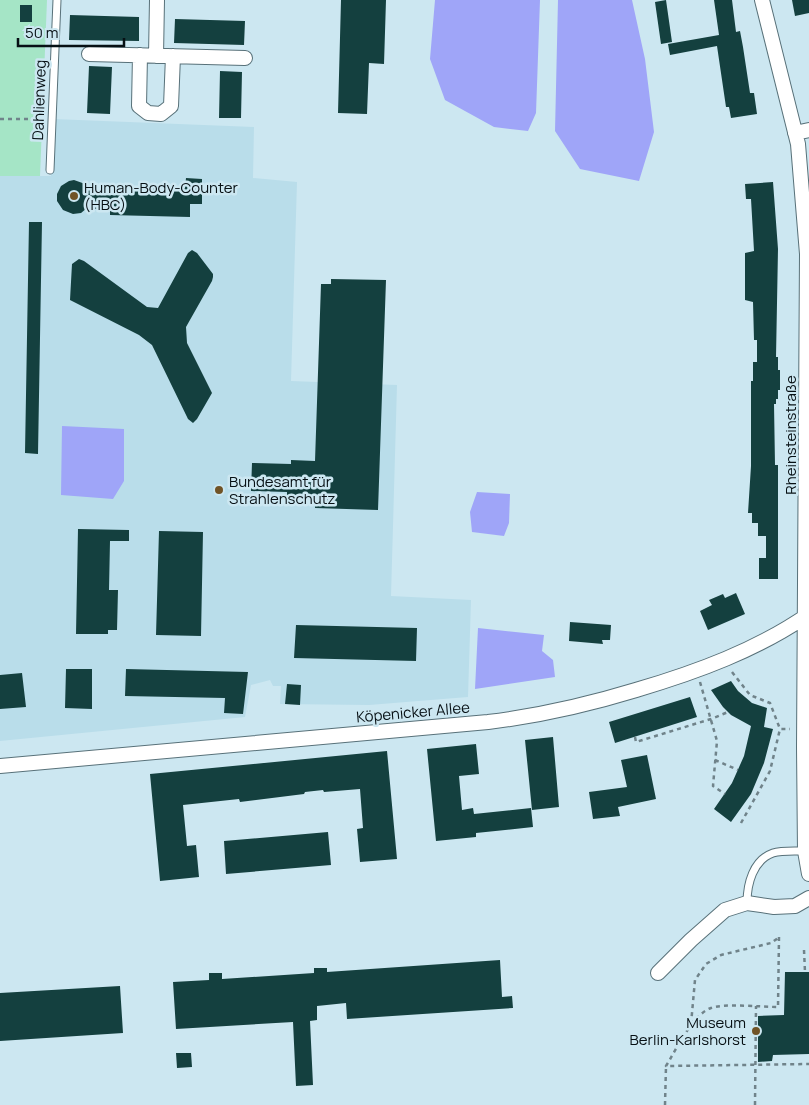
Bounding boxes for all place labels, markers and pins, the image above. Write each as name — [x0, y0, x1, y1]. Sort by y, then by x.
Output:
place label: Human-Body-Counter (HBC) — [84, 177, 239, 215]
marker: Human-Body-Counter (HBC) — [68, 190, 80, 202]
place label: Bundesamt für Strahlenschutz — [229, 471, 336, 509]
marker: Bundesamt für Strahlenschutz — [213, 484, 225, 496]
place label: Museum Berlin-Karlshorst — [630, 1012, 746, 1050]
marker: Museum Berlin-Karlshorst — [750, 1025, 762, 1037]

